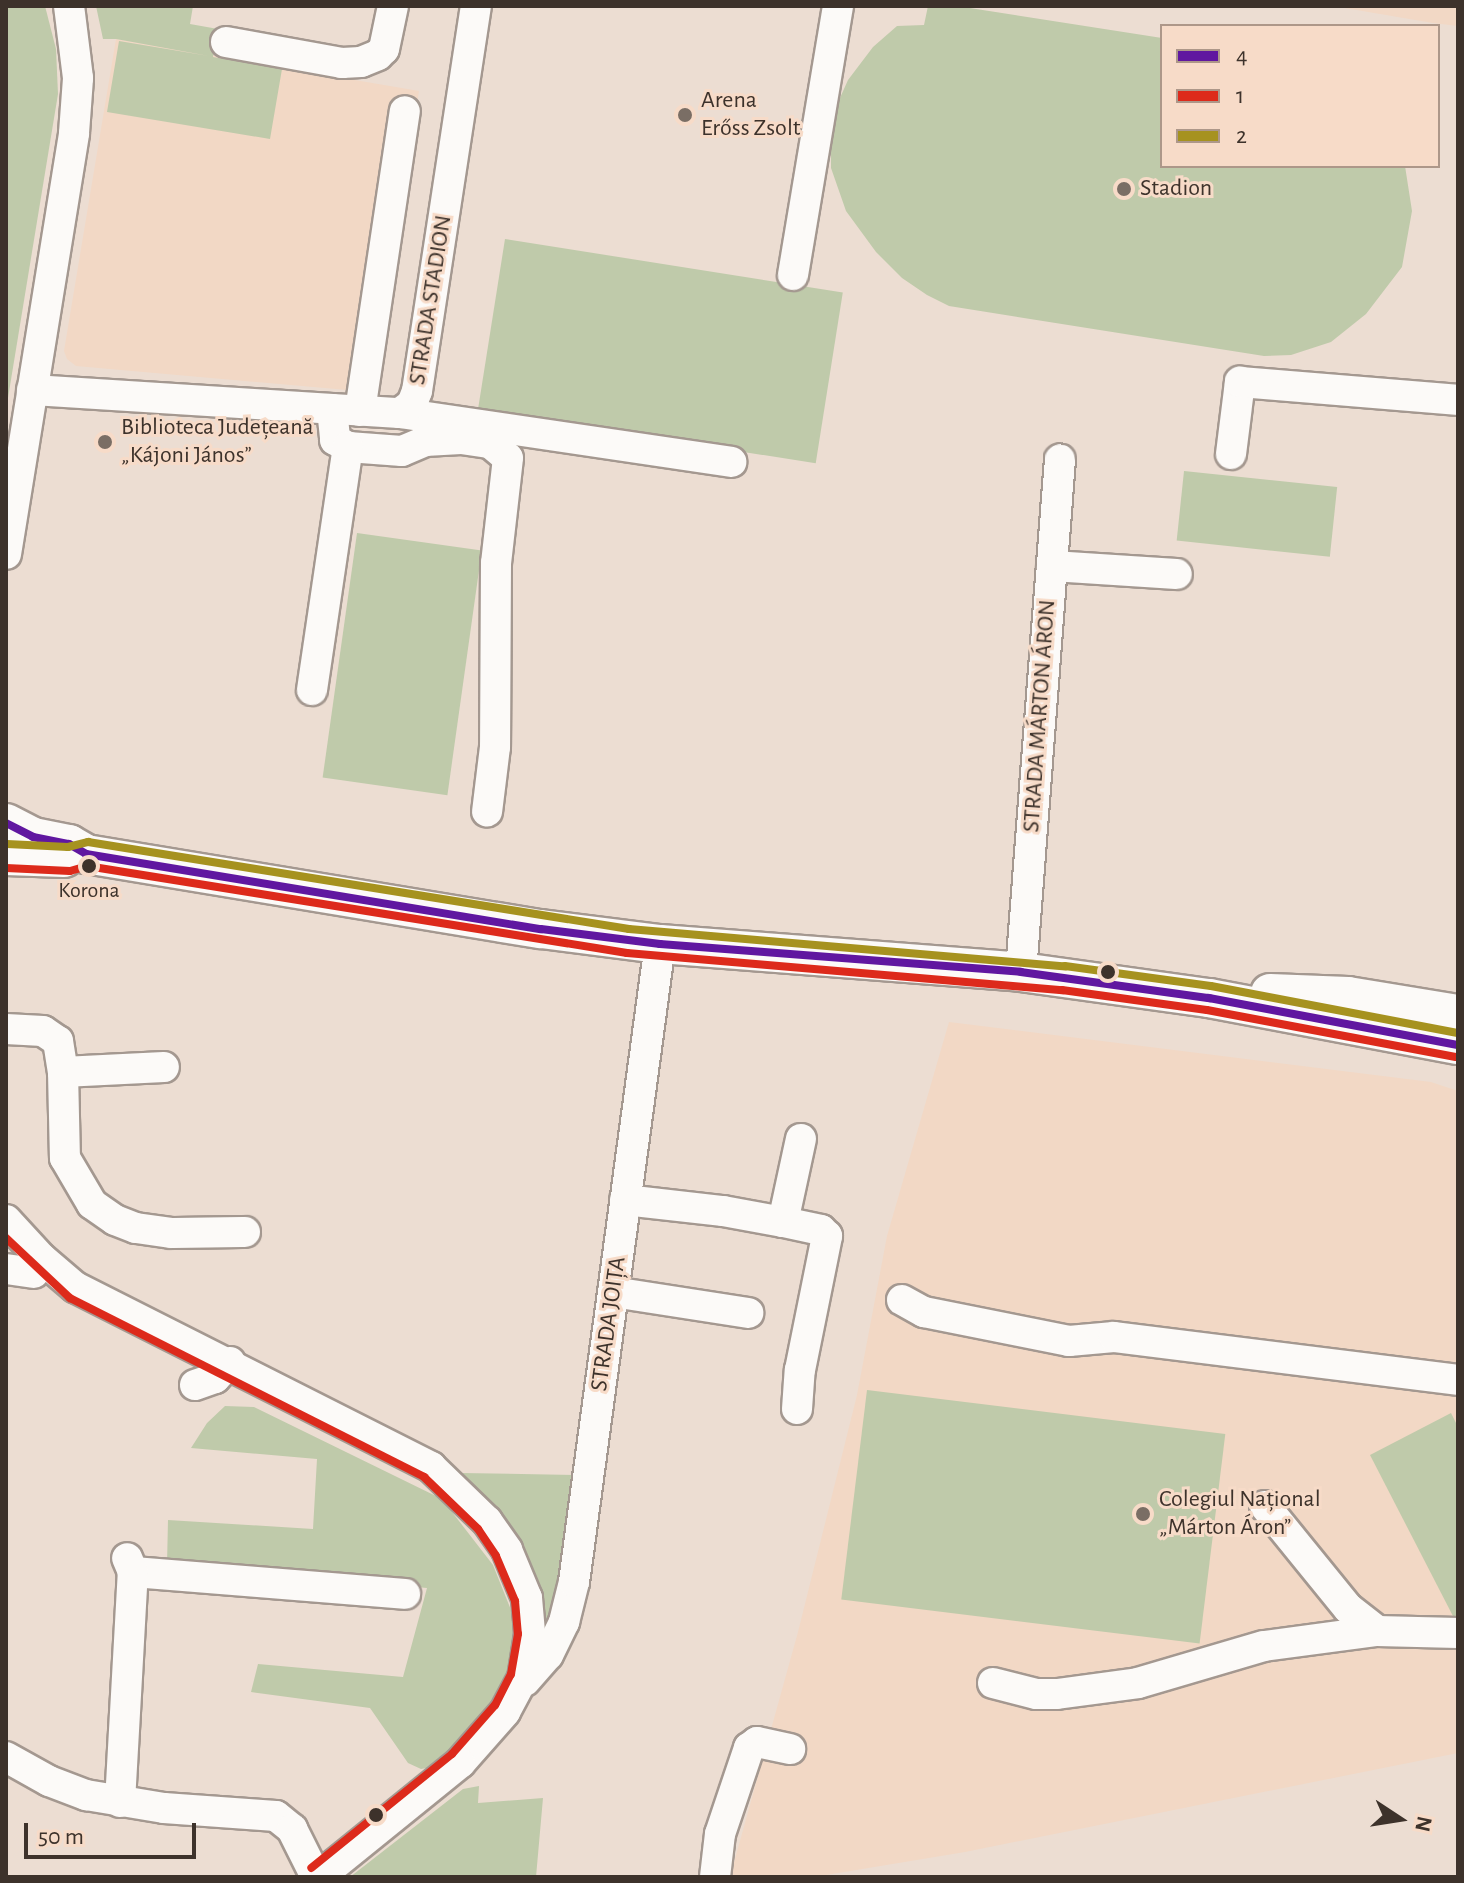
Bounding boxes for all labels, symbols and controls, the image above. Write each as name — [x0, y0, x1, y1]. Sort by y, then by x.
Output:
legend — [1160, 24, 1440, 168]
text: 4 — [1236, 44, 1248, 68]
text: 1 — [1236, 84, 1244, 108]
place label: Arena Erőss Zsolt — [701, 87, 800, 143]
marker: Arena Erőss Zsolt — [676, 106, 694, 124]
text: 2 — [1236, 124, 1247, 148]
place label: Stadion — [1140, 175, 1212, 203]
marker: Stadion — [1115, 180, 1133, 198]
street label: STRADA STADION — [403, 213, 459, 387]
place label: Biblioteca Județeană „Kájoni János” — [121, 414, 314, 470]
marker: Biblioteca Județeană „Kájoni János” — [96, 433, 114, 451]
street label: STRADA MÁRTON ÁRON — [1018, 599, 1062, 833]
marker: Korona — [81, 858, 97, 874]
place label: Korona — [58, 878, 120, 904]
unlabelled marker — [1100, 964, 1116, 980]
street label: STRADA JOIȚA — [585, 1255, 633, 1393]
place label: Colegiul Național „Márton Áron” — [1159, 1486, 1321, 1542]
marker: Colegiul Național „Márton Áron” — [1134, 1505, 1152, 1523]
north arrow — [1360, 1779, 1440, 1859]
scale bar — [28, 1807, 200, 1857]
unlabelled marker — [368, 1807, 384, 1823]
text: N — [1411, 1814, 1436, 1834]
text: 50 m — [38, 1825, 84, 1849]

